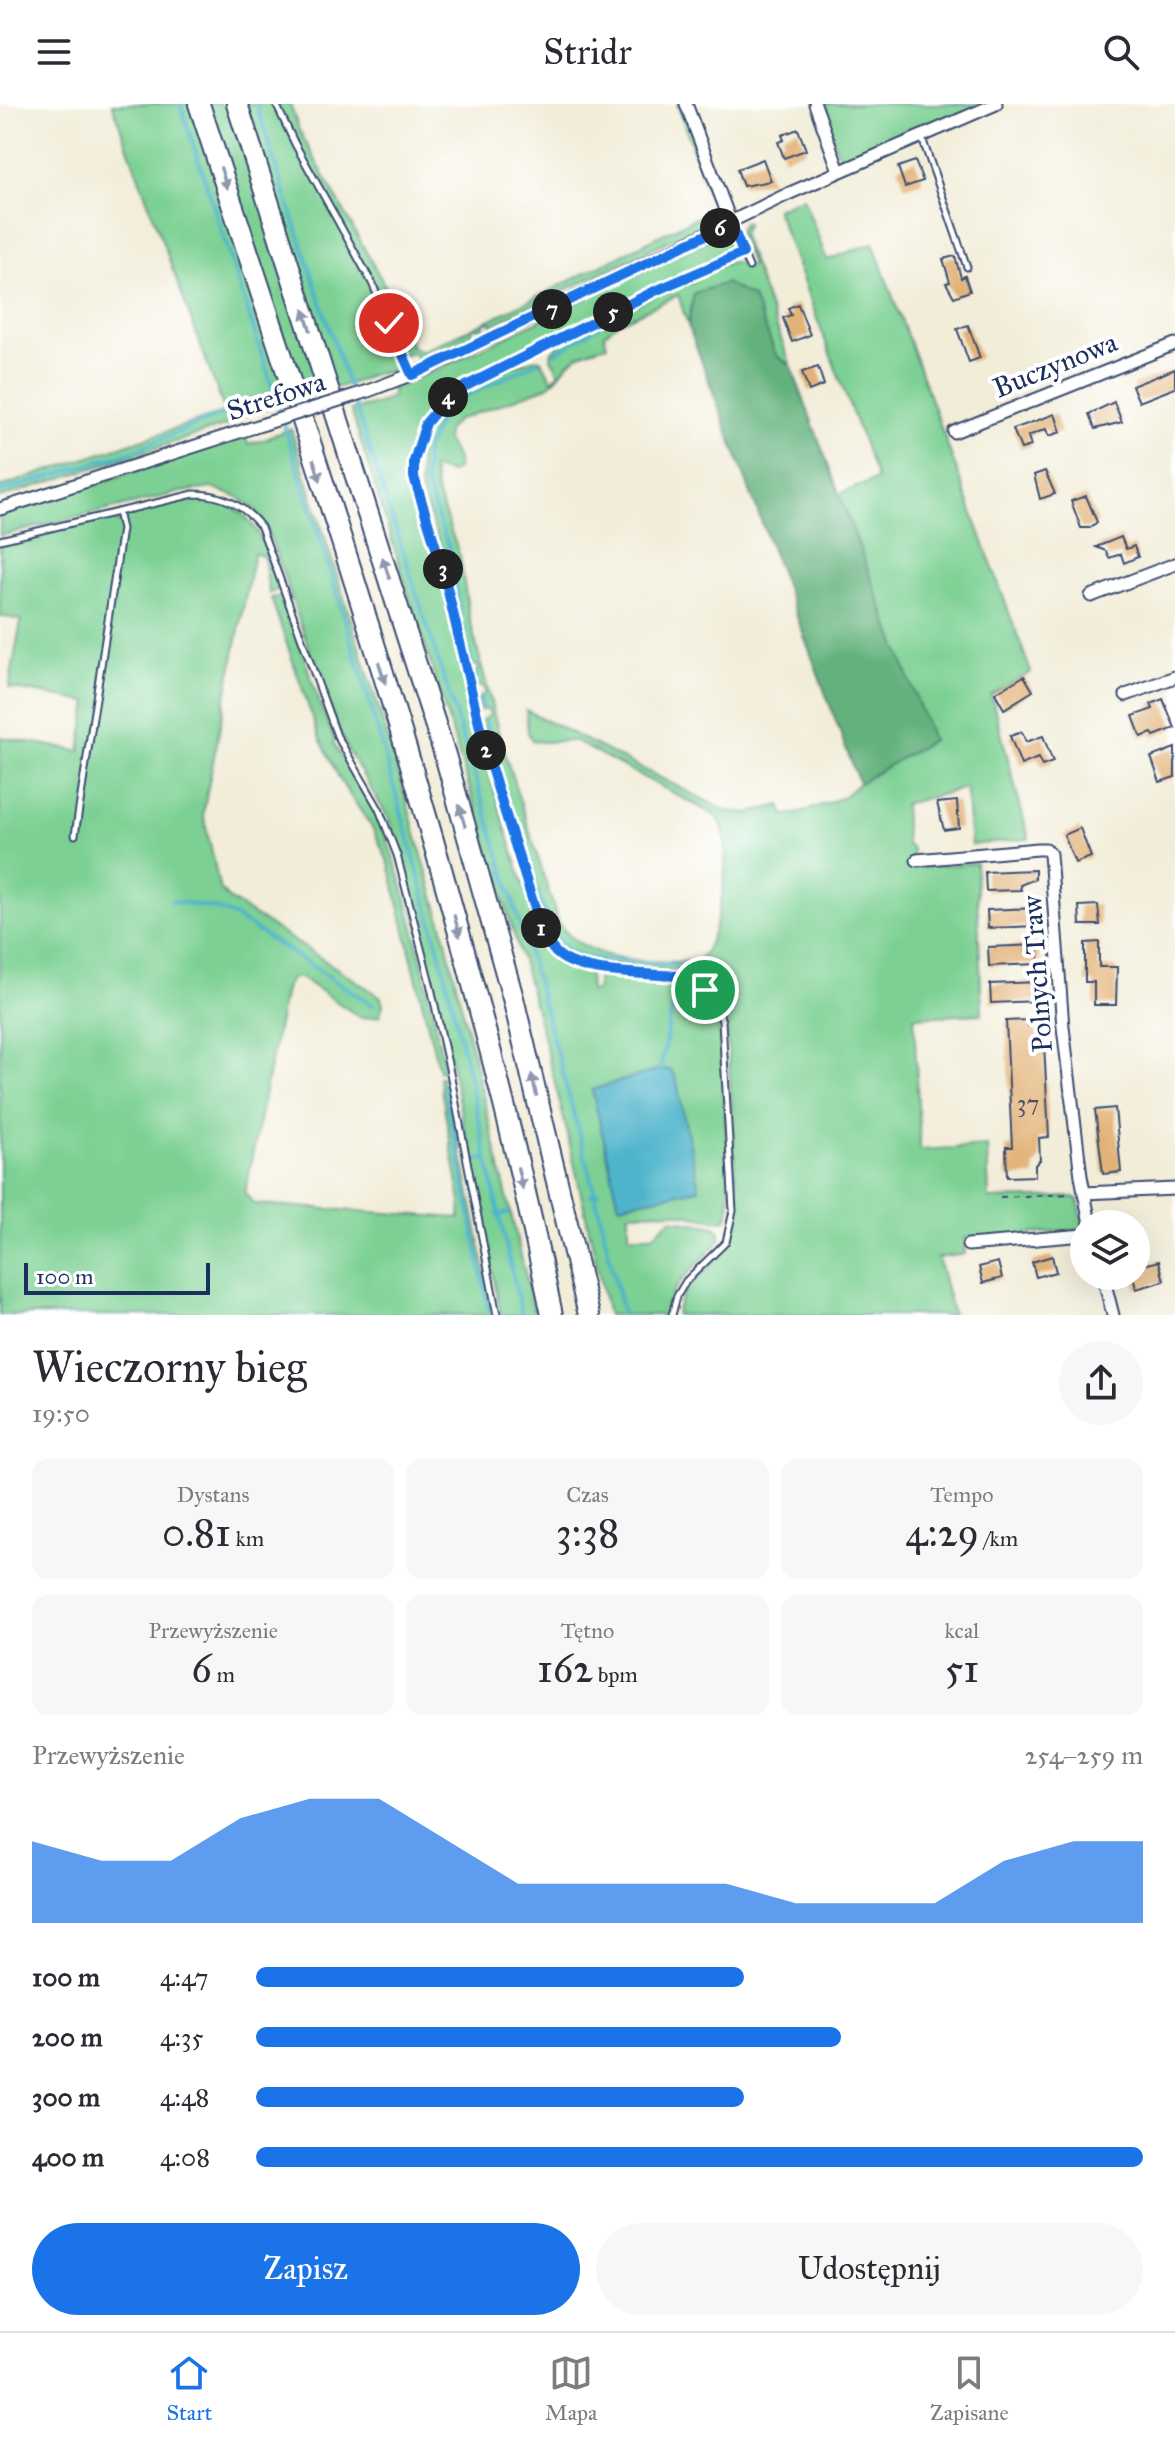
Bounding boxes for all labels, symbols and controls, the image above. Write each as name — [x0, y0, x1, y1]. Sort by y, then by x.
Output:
icon: menu — [32, 30, 76, 74]
text: Stridr — [543, 30, 632, 74]
icon: search — [1099, 30, 1143, 74]
one-way arrow — [218, 166, 230, 190]
pin: 6 — [700, 208, 740, 248]
text: 6 — [714, 214, 726, 241]
pin — [355, 289, 423, 357]
pin: 7 — [532, 289, 572, 329]
pin: 5 — [593, 292, 633, 332]
text: 7 — [546, 295, 558, 322]
text: 5 — [608, 298, 618, 325]
icon: check — [367, 301, 411, 345]
one-way arrow — [300, 308, 312, 332]
street label: Buczynowa — [988, 324, 1122, 406]
street label: Strefowa — [222, 364, 330, 428]
pin: 4 — [428, 377, 468, 417]
text: 4 — [442, 383, 454, 410]
one-way arrow — [311, 458, 324, 482]
pin: 3 — [423, 549, 463, 589]
text: 3 — [439, 555, 447, 582]
one-way arrow — [380, 556, 392, 580]
one-way arrow — [377, 661, 389, 685]
pin: 2 — [466, 730, 506, 770]
text: 2 — [481, 736, 491, 763]
one-way arrow — [456, 804, 468, 829]
street label: Polnych Traw — [1014, 894, 1060, 1054]
pin: 1 — [521, 908, 561, 948]
one-way arrow — [452, 914, 464, 939]
text: 1 — [537, 914, 545, 941]
pin — [671, 956, 739, 1024]
icon: arrive — [683, 968, 727, 1012]
one-way arrow — [527, 1072, 540, 1097]
house number: 37 — [1017, 1088, 1039, 1118]
one-way arrow — [514, 1166, 527, 1191]
map controls — [1070, 1210, 1150, 1290]
button: layers — [1070, 1210, 1150, 1290]
scale bar — [24, 1259, 210, 1295]
text: 100 m — [36, 1263, 93, 1290]
text: Wieczorny bieg — [32, 1340, 307, 1394]
button: share — [1059, 1341, 1143, 1425]
text: 19:50 — [32, 1397, 90, 1429]
text: Dystans — [177, 1481, 250, 1508]
text: Czas — [566, 1481, 609, 1508]
text: Tempo — [930, 1481, 993, 1508]
text: 0.81 — [162, 1508, 231, 1557]
text: 3:38 — [556, 1508, 619, 1557]
text: 4:29 — [905, 1508, 979, 1557]
text: km — [231, 1525, 264, 1552]
text: /km — [979, 1525, 1018, 1552]
text: Przewyższenie — [149, 1617, 278, 1644]
text: Tętno — [561, 1617, 614, 1644]
text: kcal — [945, 1617, 979, 1644]
text: 6 — [191, 1644, 212, 1693]
text: 162 — [537, 1644, 593, 1693]
text: 51 — [945, 1644, 979, 1693]
text: m — [212, 1661, 235, 1688]
text: bpm — [593, 1661, 638, 1688]
text: Przewyższenie — [32, 1739, 185, 1771]
text: 254–259 m — [1025, 1739, 1143, 1771]
text: 100 m — [32, 1961, 100, 1993]
text: 4:47 — [160, 1961, 208, 1993]
text: 200 m — [32, 2021, 103, 2053]
text: 4:35 — [160, 2021, 204, 2053]
text: 300 m — [32, 2081, 100, 2113]
text: 4:48 — [160, 2081, 209, 2113]
text: 400 m — [32, 2141, 104, 2173]
text: 4:08 — [160, 2141, 210, 2173]
button: Zapisz — [32, 2223, 580, 2315]
button: Udostępnij — [596, 2223, 1143, 2315]
tab: Start — [166, 2351, 212, 2426]
tab: Mapa — [545, 2351, 597, 2426]
tab: Zapisane — [930, 2351, 1009, 2426]

